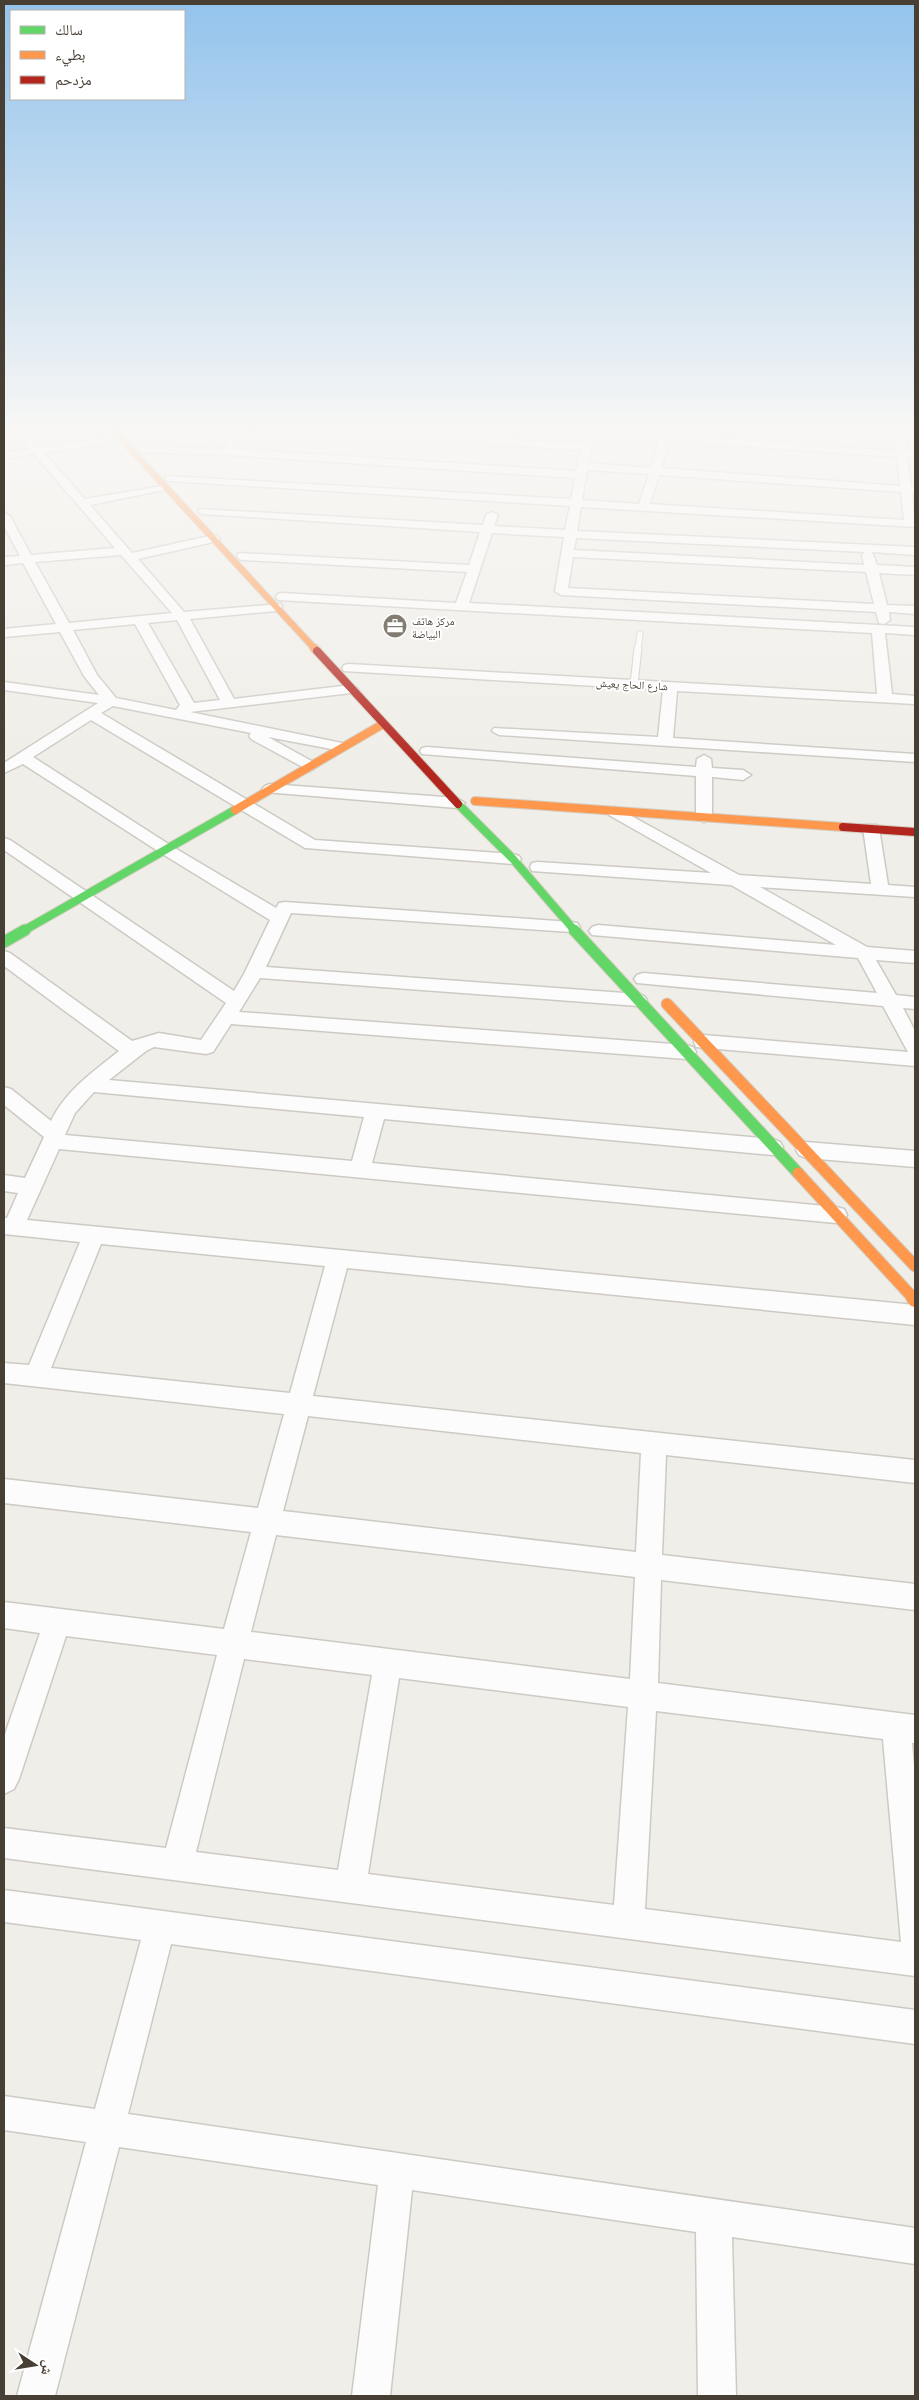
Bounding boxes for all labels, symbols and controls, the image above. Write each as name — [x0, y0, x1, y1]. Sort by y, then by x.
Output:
legend — [10, 10, 185, 100]
text: سالك — [55, 19, 83, 39]
text: بطيء — [55, 44, 85, 67]
text: مزدحم — [55, 69, 92, 90]
office icon: مركز هاتف البياضة — [382, 613, 408, 639]
place label: مركز هاتف البياضة — [412, 613, 454, 641]
street label: شارع الحاج يعيش — [596, 675, 668, 693]
north arrow — [10, 2340, 60, 2390]
text: ش — [37, 2359, 59, 2377]

